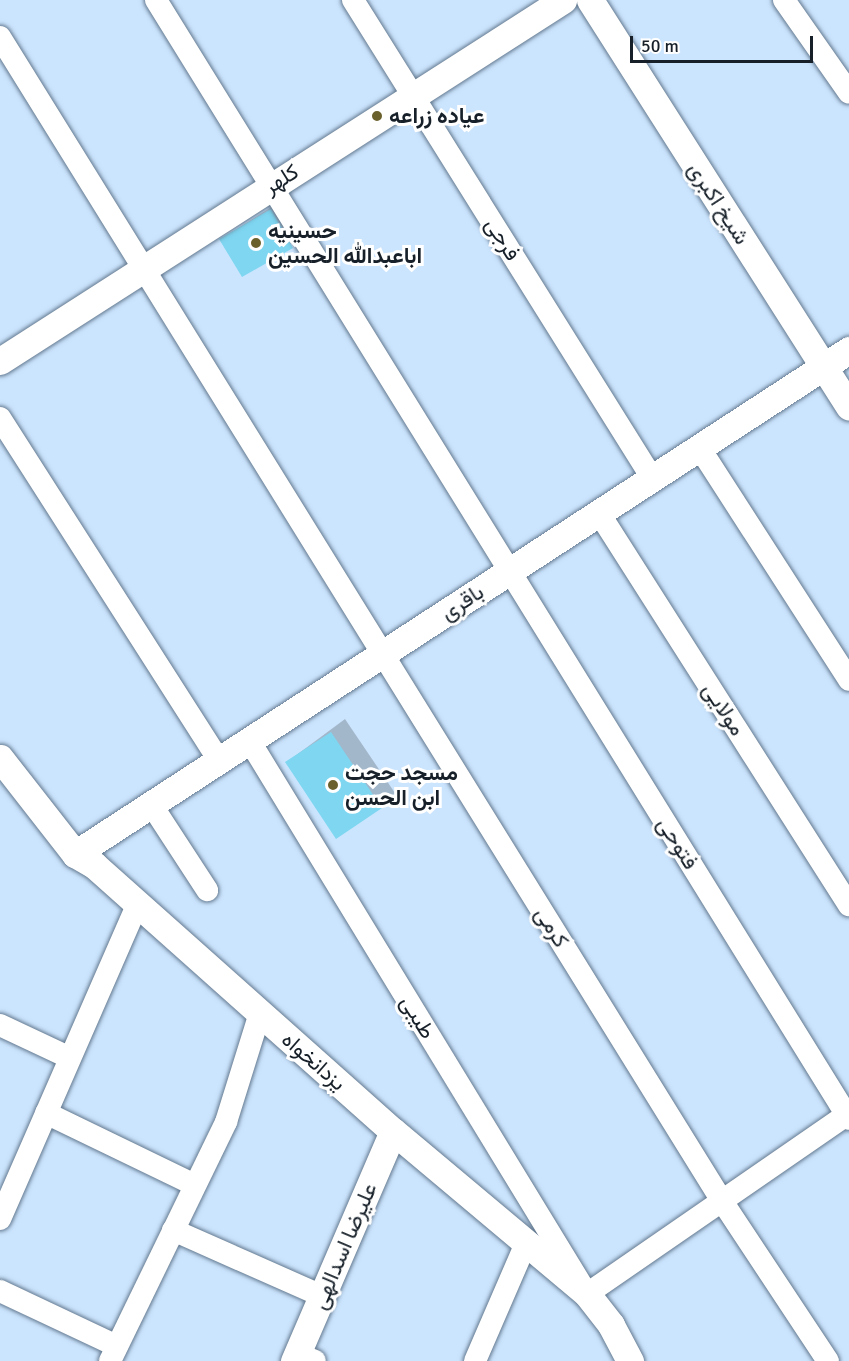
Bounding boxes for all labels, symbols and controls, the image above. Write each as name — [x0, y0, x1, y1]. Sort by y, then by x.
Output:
scale bar — [633, 24, 816, 62]
text: 50 m — [641, 35, 679, 57]
place label: عیاده زراعه — [389, 103, 484, 129]
marker: عیاده زراعه — [370, 109, 384, 123]
street label: شیخ اکبری — [683, 157, 755, 249]
street label: کلهر — [259, 158, 303, 200]
street label: فرجی — [480, 213, 526, 265]
place label: حسینیه اباعبدالله الحسین — [268, 217, 422, 268]
marker: حسینیه اباعبدالله الحسین — [249, 236, 263, 250]
street label: باقری — [435, 578, 489, 626]
street label: مولایی — [697, 677, 751, 741]
place label: مسجد حجت ابن الحسن — [345, 759, 458, 810]
marker: مسجد حجت ابن الحسن — [326, 778, 340, 792]
street label: فتوحی — [652, 812, 704, 874]
street label: کرمی — [529, 902, 575, 952]
street label: طیبی — [395, 990, 441, 1044]
street label: یزدانخواه — [277, 1026, 351, 1096]
street label: علیرضا اسدالهی — [306, 1179, 382, 1313]

